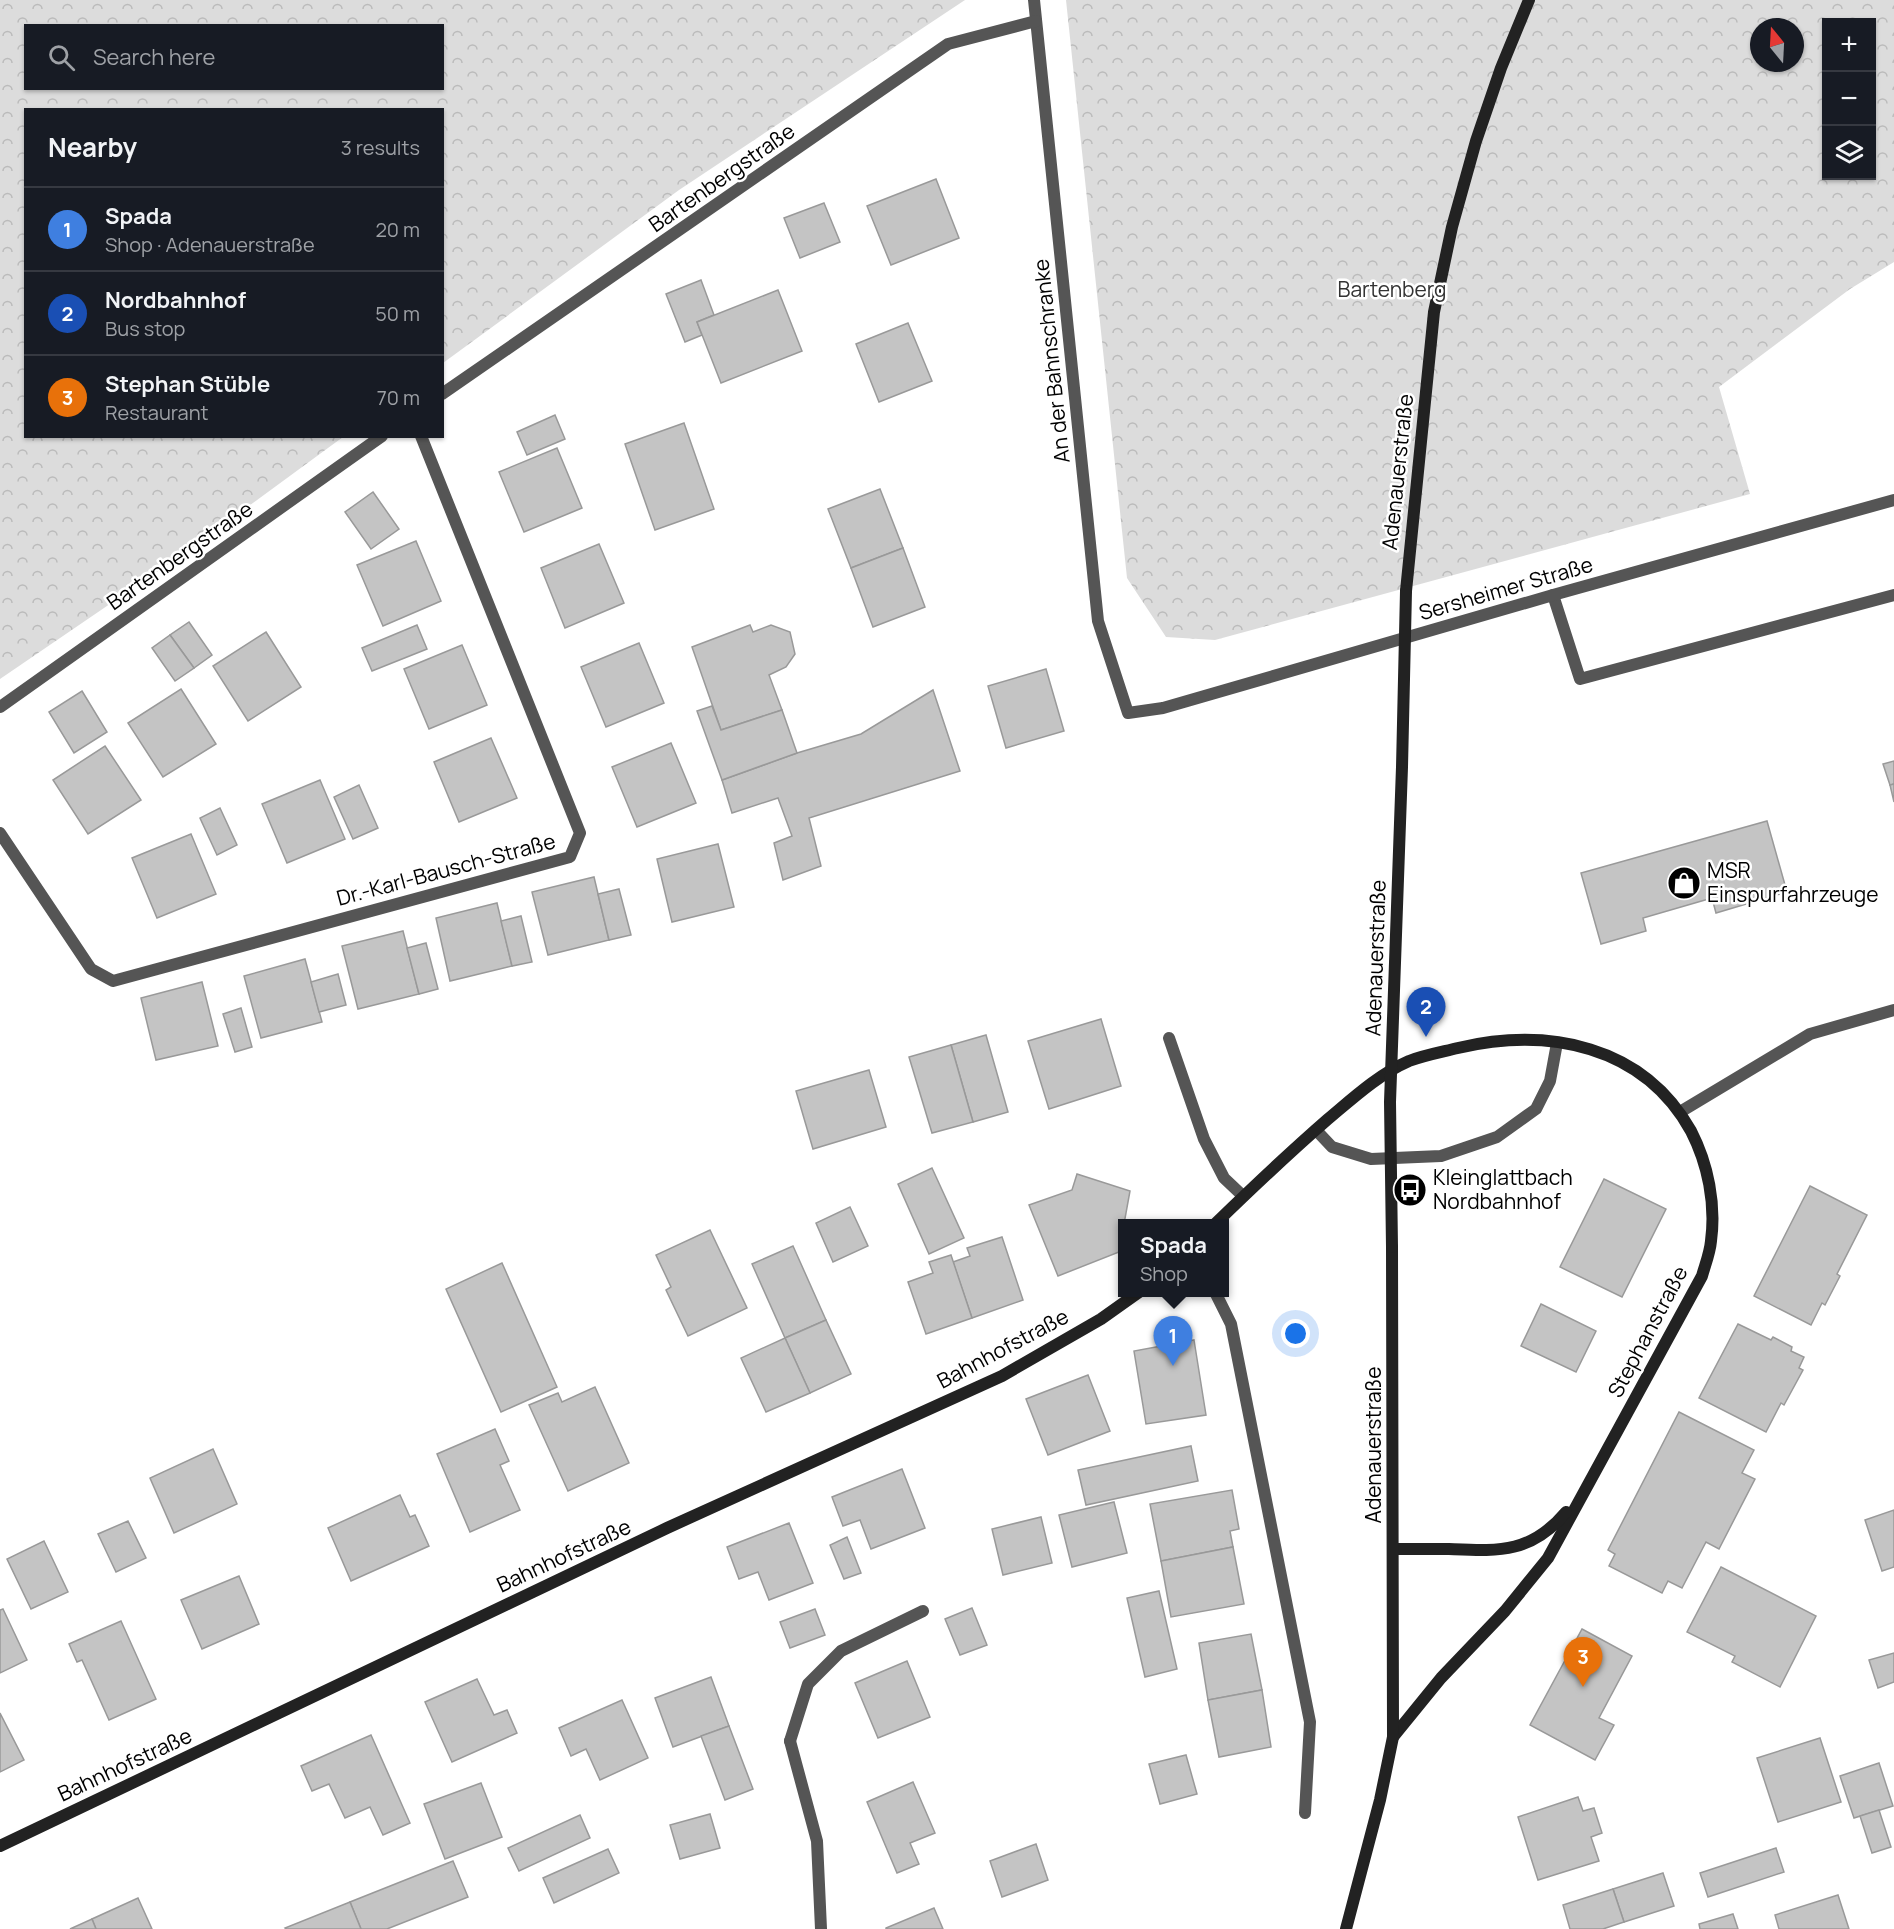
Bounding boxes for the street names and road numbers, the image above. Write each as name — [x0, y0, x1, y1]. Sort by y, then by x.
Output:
street label: Bartenbergstraße — [643, 116, 800, 238]
street label: An der Bahnschranke — [1026, 258, 1076, 464]
street label: Adenauerstraße — [1375, 392, 1419, 551]
street label: Bartenbergstraße — [101, 494, 258, 616]
street label: Sersheimer Straße — [1415, 550, 1596, 626]
street label: Dr.-Karl-Bausch-Straße — [333, 826, 558, 912]
street label: Adenauerstraße — [1358, 879, 1392, 1037]
street label: Stephanstraße — [1601, 1261, 1694, 1402]
street label: Bahnhofstraße — [932, 1302, 1073, 1394]
street label: Adenauerstraße — [1359, 1367, 1387, 1523]
street label: Bahnhofstraße — [492, 1512, 635, 1598]
street label: Bahnhofstraße — [53, 1721, 196, 1807]

